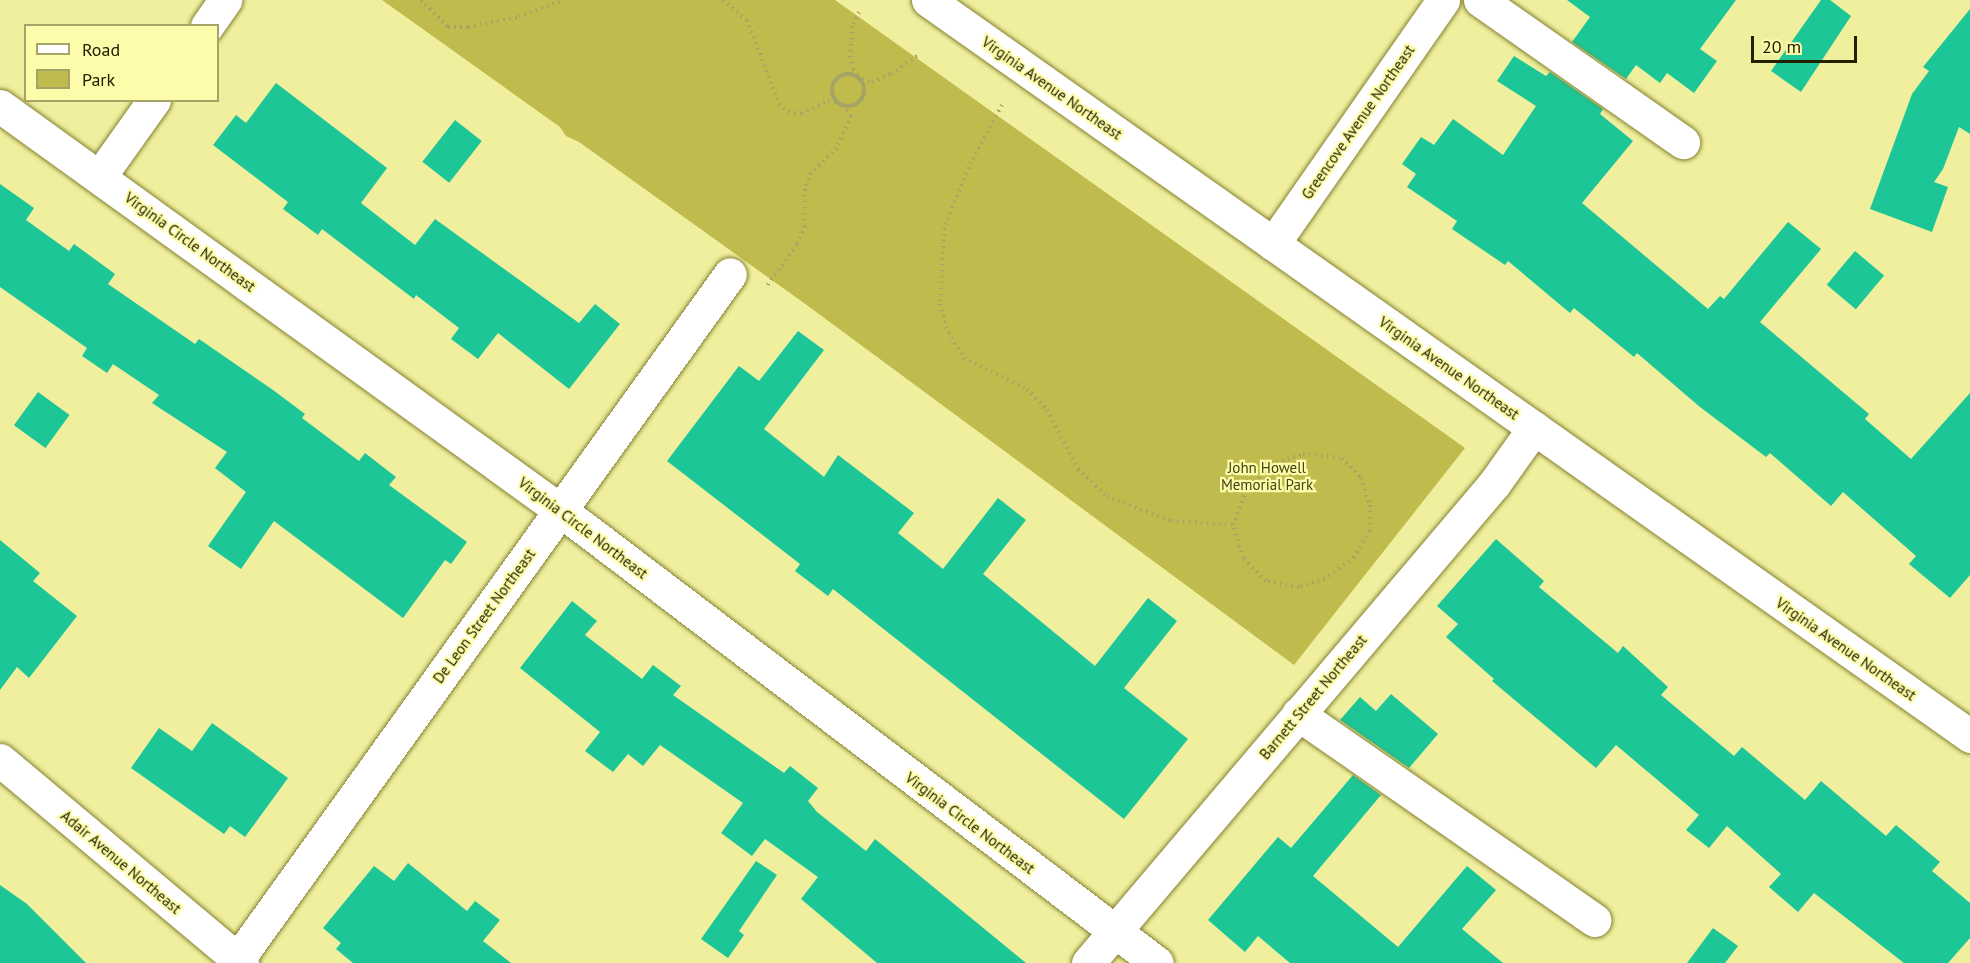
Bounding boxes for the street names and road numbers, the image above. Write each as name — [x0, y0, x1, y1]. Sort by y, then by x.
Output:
street label: Virginia Avenue Northeast — [978, 33, 1126, 143]
street label: Greencove Avenue Northeast — [1298, 41, 1418, 203]
street label: Virginia Circle Northeast — [121, 188, 259, 296]
street label: Virginia Avenue Northeast — [1375, 313, 1523, 423]
street label: Virginia Circle Northeast — [515, 473, 651, 583]
street label: De Leon Street Northeast — [429, 545, 539, 687]
street label: Virginia Avenue Northeast — [1772, 594, 1920, 704]
street label: Barnett Street Northeast — [1256, 631, 1370, 763]
street label: Virginia Circle Northeast — [902, 768, 1038, 878]
street label: Adair Avenue Northeast — [57, 806, 185, 918]

